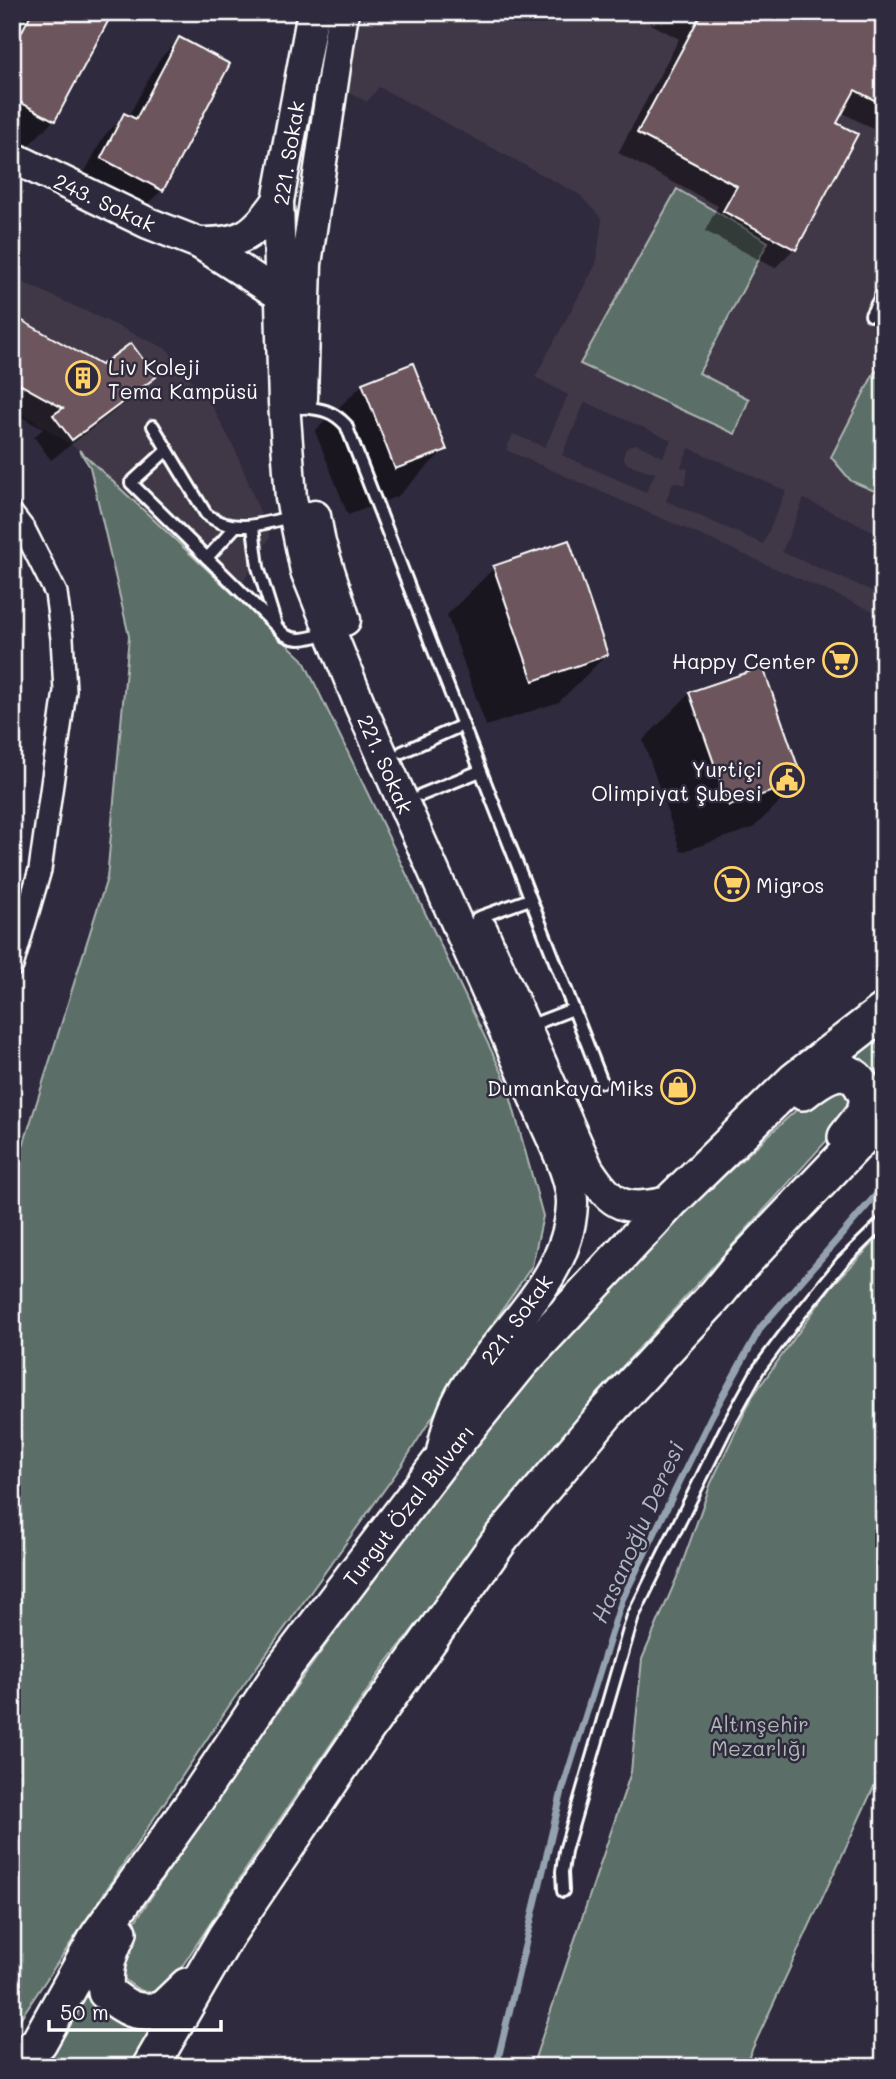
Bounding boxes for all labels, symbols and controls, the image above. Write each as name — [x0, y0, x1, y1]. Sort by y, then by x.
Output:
street label: 221. Sokak — [266, 99, 310, 207]
street label: 243. Sokak — [50, 167, 160, 237]
place label: Liv Koleji Tema Kampüsü — [108, 353, 258, 404]
building icon: Liv Koleji Tema Kampüsü — [64, 359, 102, 397]
supermarket icon: Happy Center — [821, 641, 859, 679]
place label: Happy Center — [672, 647, 816, 674]
street label: 221. Sokak — [352, 710, 420, 818]
place label: Yurtiçi Olimpiyat Şubesi — [591, 755, 762, 806]
public building icon: Yurtiçi Olimpiyat Şubesi — [768, 761, 806, 799]
supermarket icon: Migros — [713, 865, 751, 903]
place label: Migros — [756, 871, 825, 898]
shop icon: Dumankaya Miks — [659, 1068, 697, 1106]
place label: Dumankaya Miks — [487, 1074, 654, 1101]
street label: 221. Sokak — [474, 1268, 558, 1370]
street label: Turgut Özal Bulvarı — [336, 1419, 480, 1591]
water label: Hasanoğlu Deresi — [583, 1436, 691, 1628]
park label: Altınşehir Mezarlığı — [709, 1710, 809, 1761]
scale bar — [49, 1988, 220, 2032]
text: 50 m — [60, 1998, 109, 2025]

